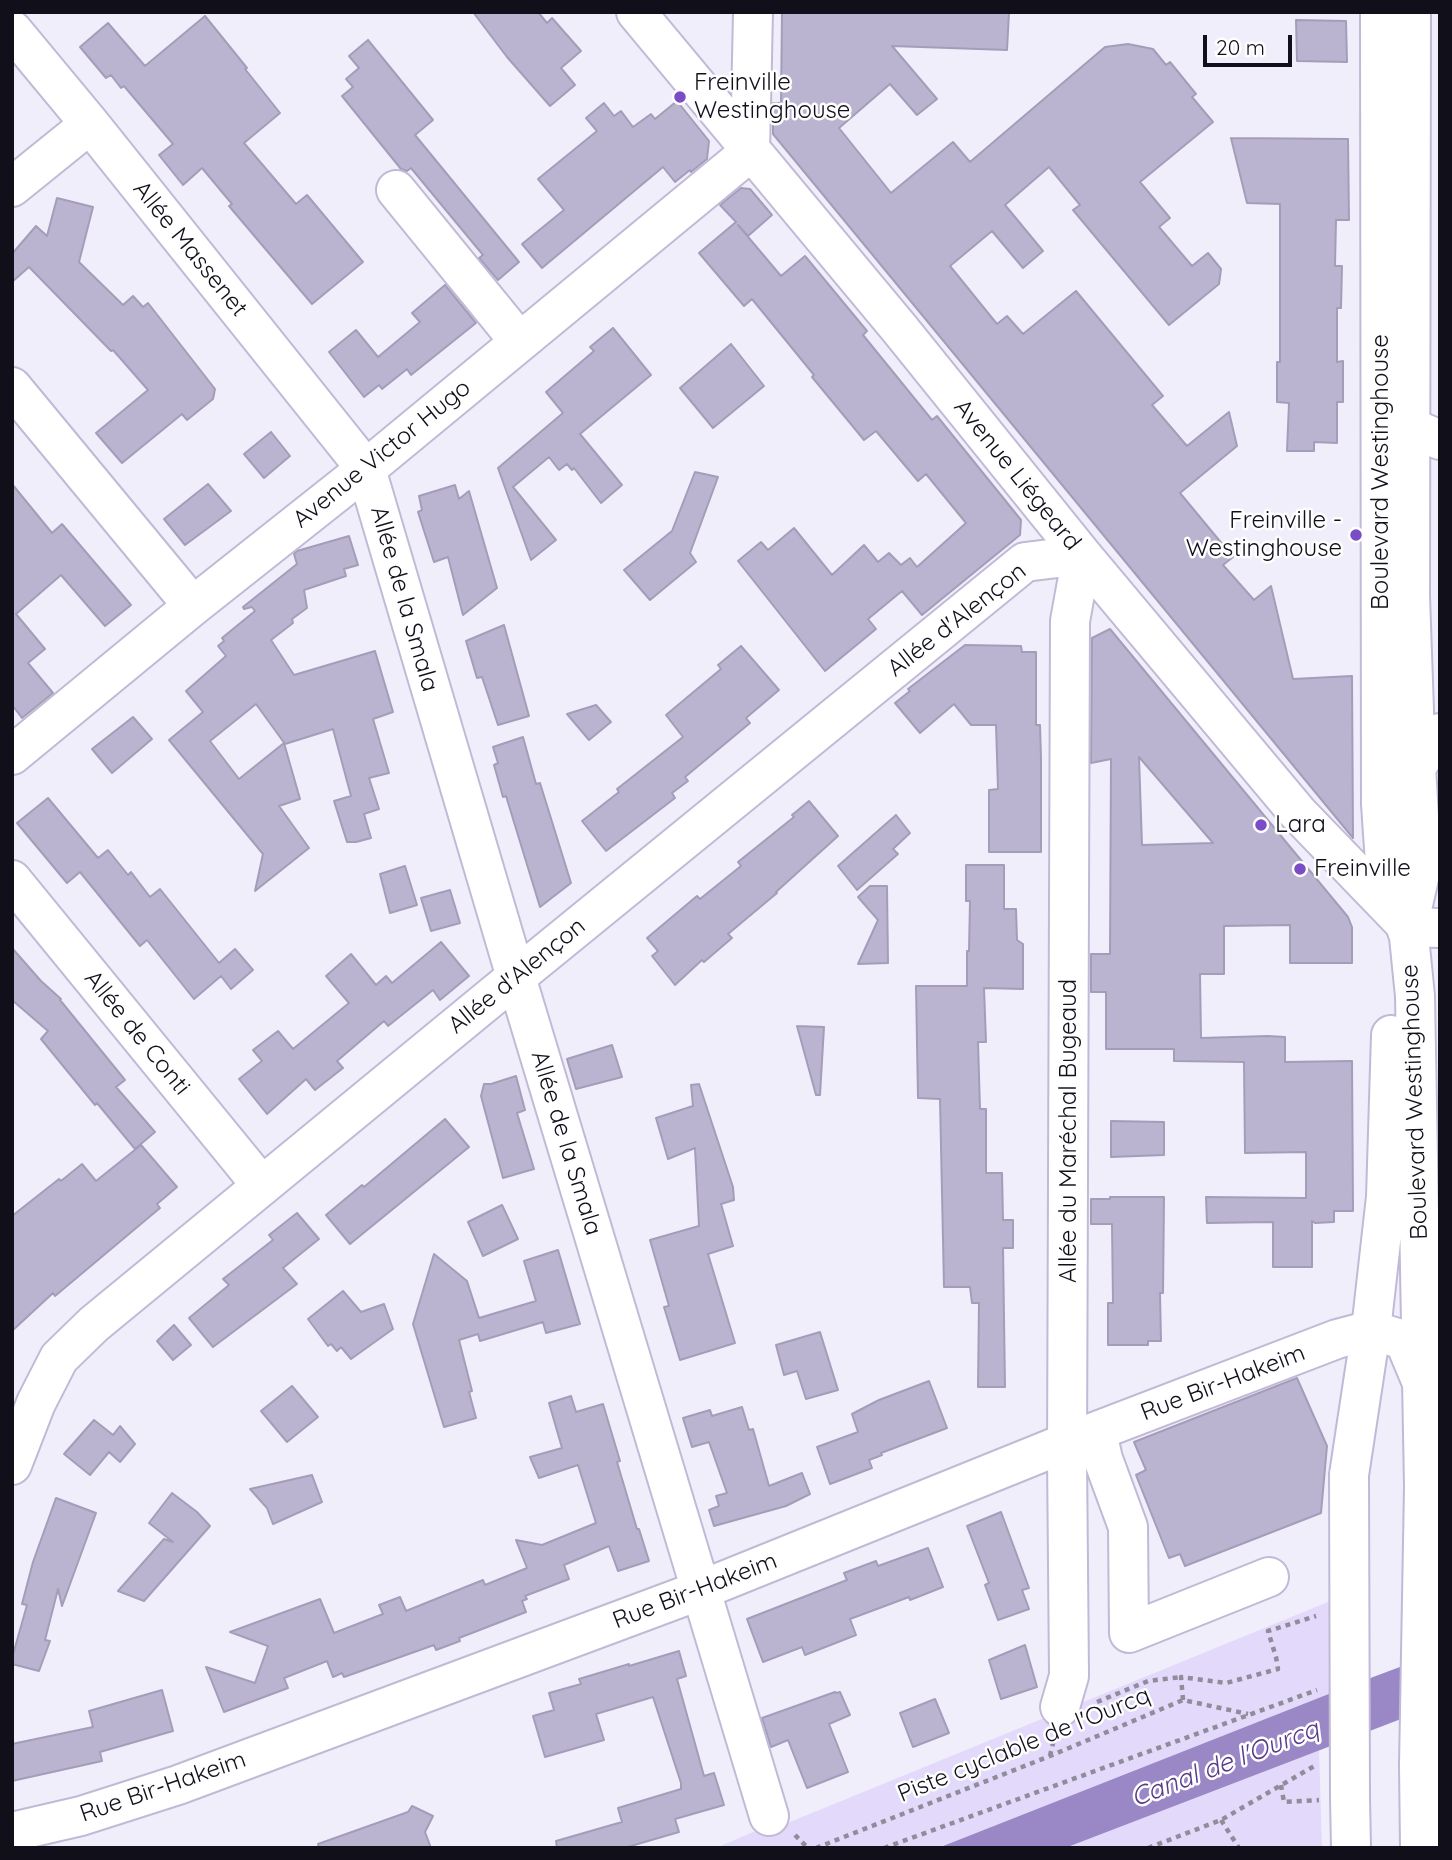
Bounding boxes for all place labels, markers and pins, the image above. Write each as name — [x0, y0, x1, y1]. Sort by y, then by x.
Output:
place label: Freinville Westinghouse — [694, 69, 850, 125]
marker: Freinville Westinghouse — [672, 89, 688, 105]
place label: Freinville - Westinghouse — [1186, 507, 1342, 563]
marker: Freinville - Westinghouse — [1348, 527, 1364, 543]
place label: Lara — [1275, 811, 1326, 839]
marker: Lara — [1253, 817, 1269, 833]
place label: Freinville — [1314, 855, 1411, 883]
marker: Freinville — [1292, 861, 1308, 877]

